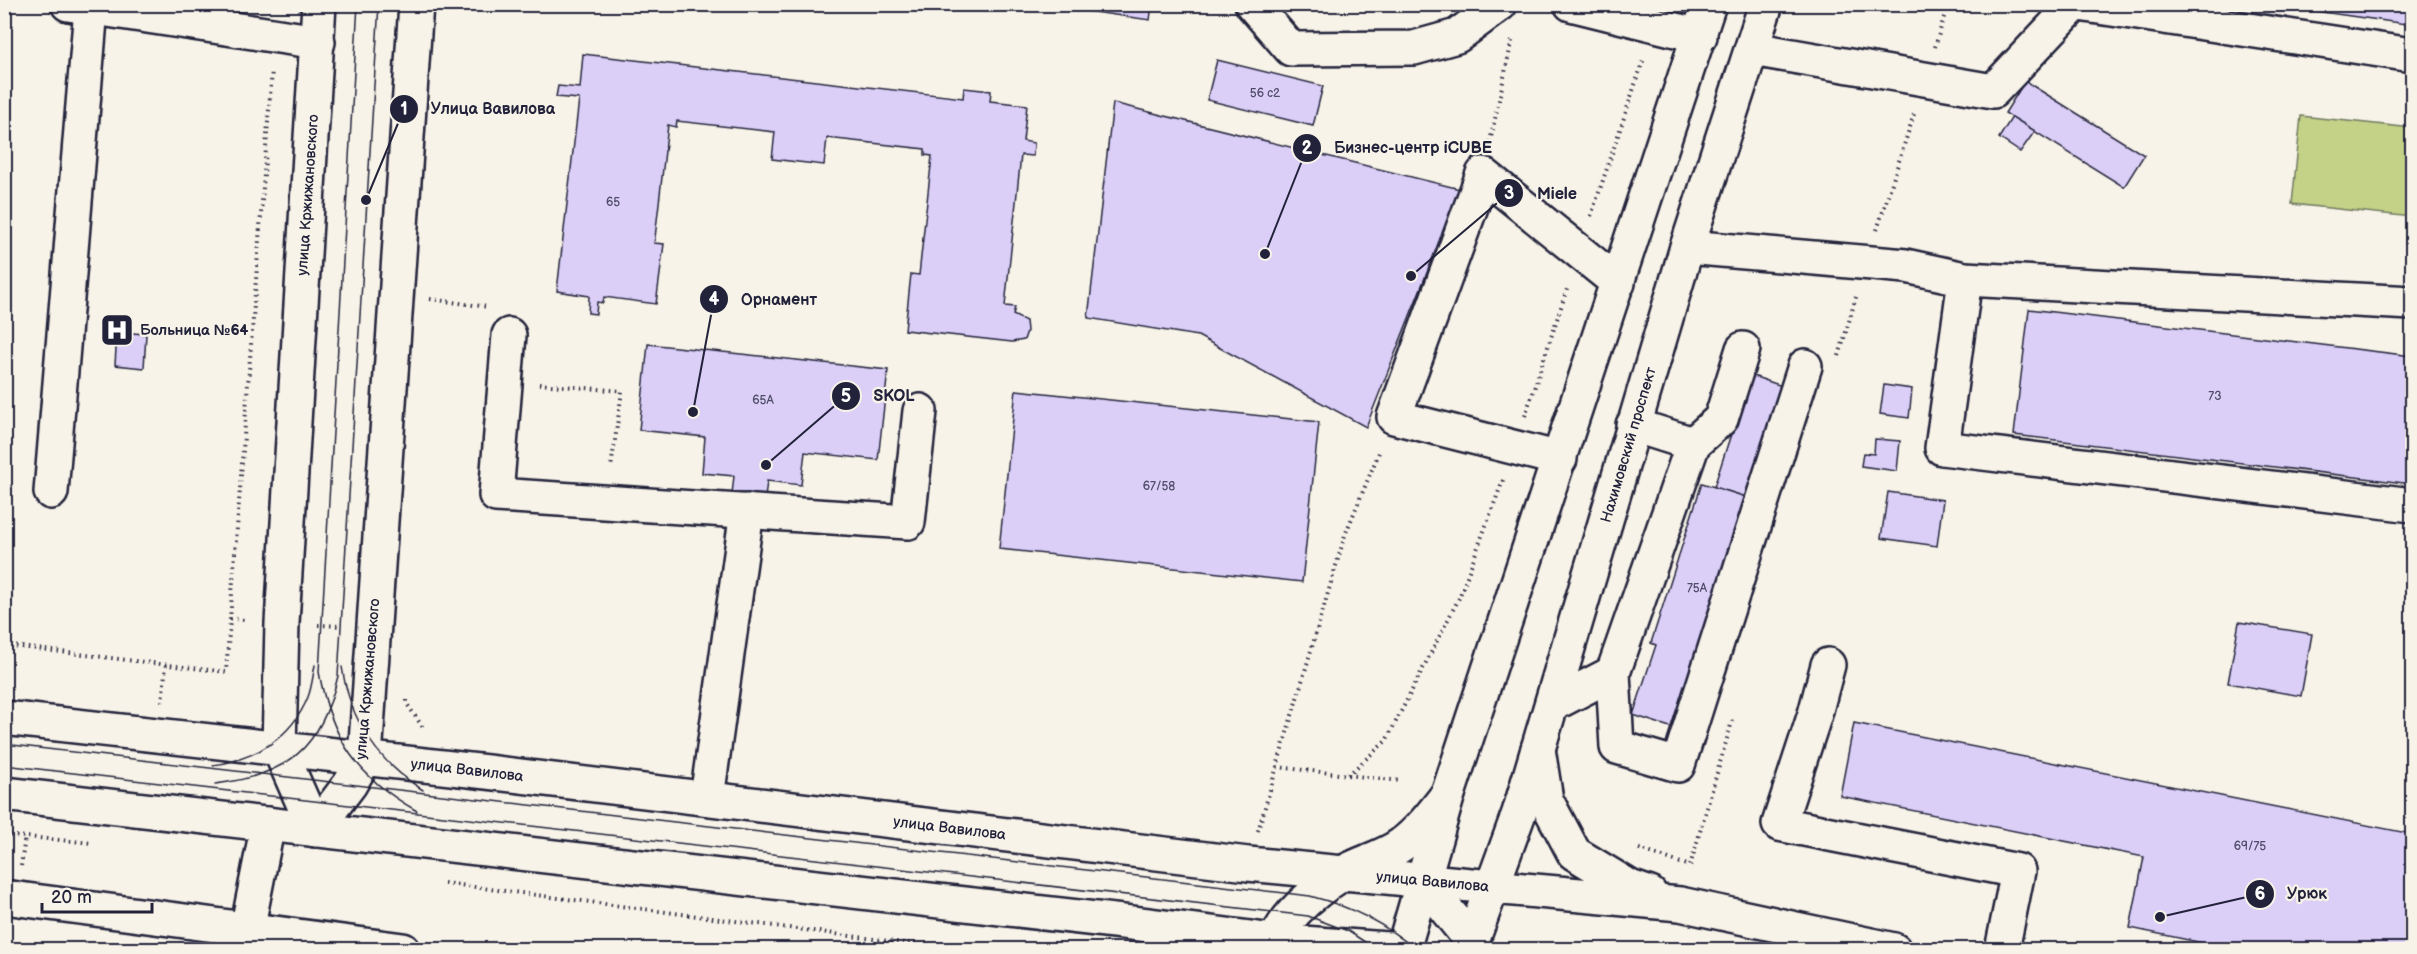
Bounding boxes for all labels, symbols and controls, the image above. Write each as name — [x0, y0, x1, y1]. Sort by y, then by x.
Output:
house number: 56 с2 — [1250, 86, 1280, 101]
callout: Улица Вавилова — [389, 92, 567, 126]
text: 1 — [400, 99, 408, 120]
text: Улица Вавилова — [431, 100, 556, 119]
street label: улица Кржижановского — [293, 114, 323, 276]
callout: Бизнес-центр iCUBE — [1292, 131, 1504, 165]
text: 2 — [1302, 138, 1313, 159]
text: Бизнес-центр iCUBE — [1334, 139, 1492, 158]
callout: Miele — [1494, 176, 1589, 210]
text: 3 — [1504, 183, 1514, 204]
text: Miele — [1537, 185, 1577, 204]
house number: 65 — [606, 195, 620, 210]
callout: Орнамент — [699, 282, 829, 316]
text: 4 — [709, 289, 720, 310]
text: Орнамент — [741, 291, 817, 310]
hospital icon: Больница №64 — [99, 312, 135, 348]
place label: Больница №64 — [140, 321, 249, 340]
street label: Нахимовский проспект — [1596, 365, 1660, 525]
callout: SKOL — [831, 379, 926, 413]
text: 5 — [841, 386, 851, 407]
text: SKOL — [874, 387, 915, 406]
house number: 73 — [2208, 389, 2222, 404]
house number: 65А — [752, 393, 774, 408]
house number: 67/58 — [1143, 479, 1175, 494]
house number: 75А — [1687, 581, 1708, 596]
street label: улица Кржижановского — [351, 597, 385, 760]
street label: улица Вавилова — [410, 754, 525, 786]
street label: улица Вавилова — [892, 812, 1007, 844]
house number: 69/75 — [2234, 839, 2266, 854]
street label: улица Вавилова — [1375, 867, 1490, 896]
scale bar — [42, 876, 152, 914]
callout: Урюк — [2245, 877, 2339, 911]
text: 6 — [2255, 884, 2266, 905]
text: Урюк — [2287, 885, 2327, 904]
text: 20 m — [51, 887, 92, 908]

